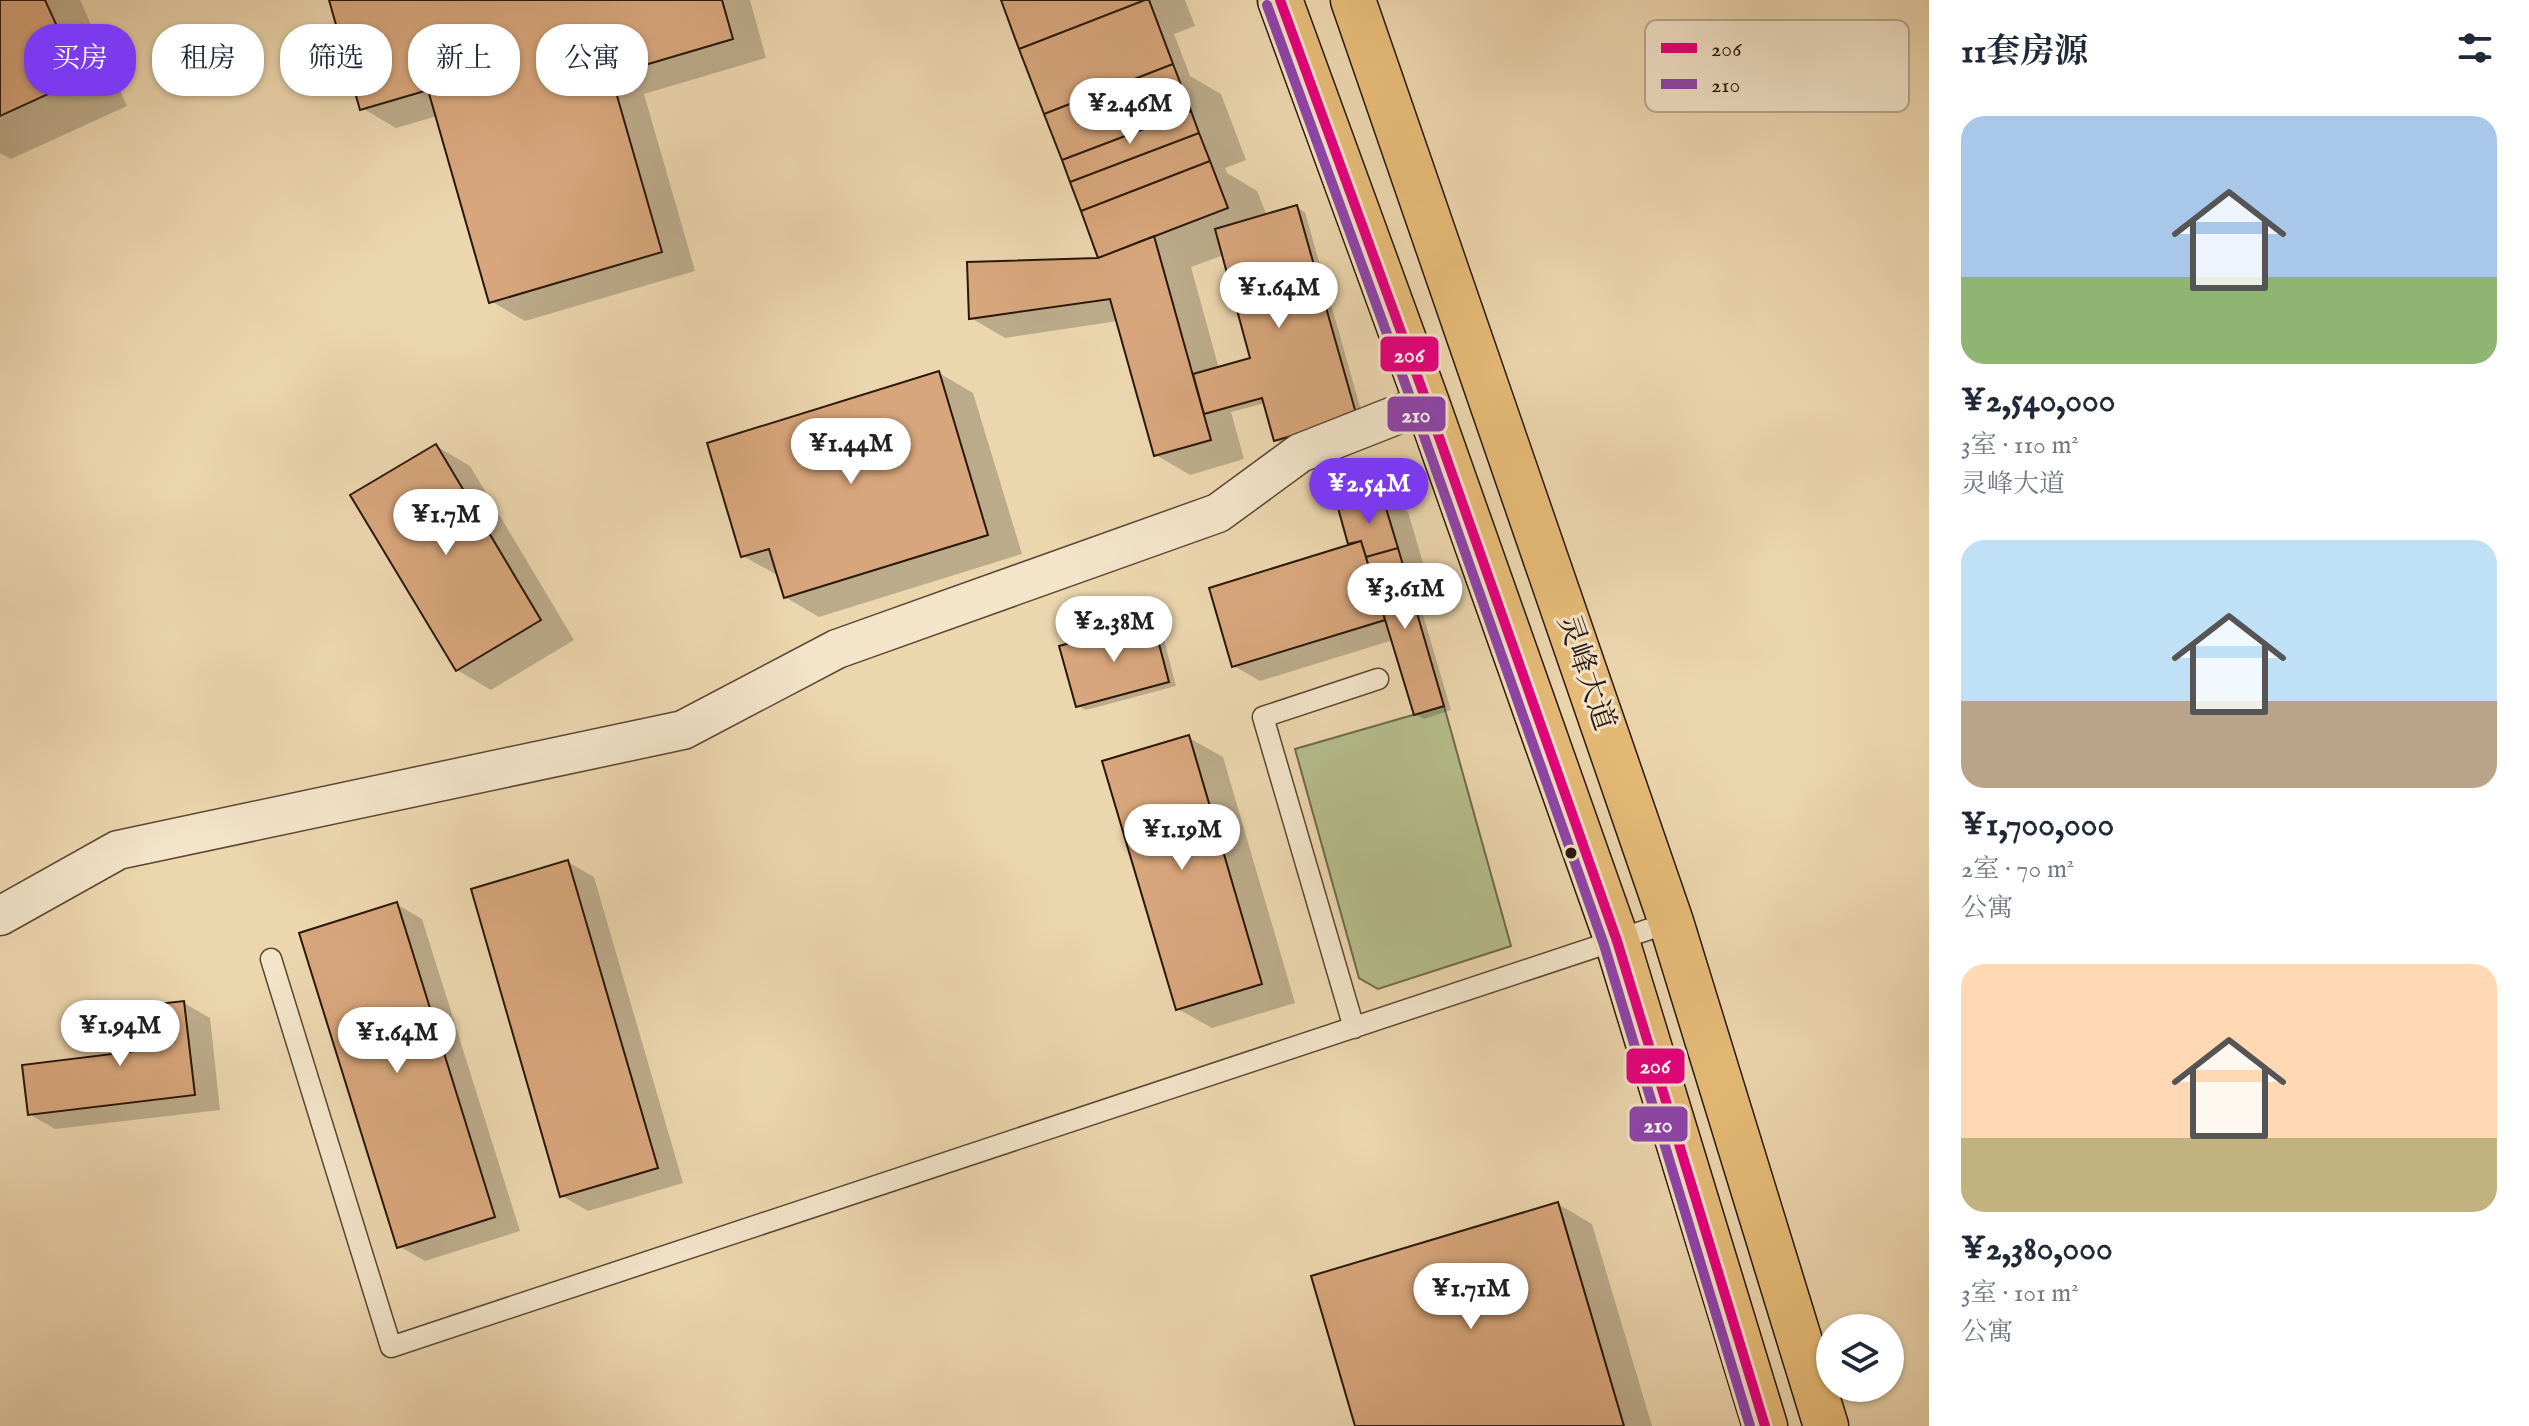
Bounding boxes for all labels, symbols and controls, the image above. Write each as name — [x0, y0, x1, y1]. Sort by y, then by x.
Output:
legend — [1645, 20, 1909, 112]
chip: 买房 — [24, 24, 136, 96]
chip: 租房 — [152, 24, 264, 96]
chip: 筛选 — [280, 24, 392, 96]
chip: 新上 — [408, 24, 520, 96]
chip: 公寓 — [536, 24, 648, 96]
icon: filters — [2453, 26, 2497, 70]
text: 11套房源 — [1961, 31, 2088, 74]
text: 206 — [1711, 36, 1742, 64]
text: 210 — [1711, 72, 1740, 100]
pin: ¥2.46M — [1065, 78, 1195, 146]
text: ¥2.46M — [1087, 87, 1173, 120]
icon: home — [2157, 168, 2301, 312]
pin: ¥1.64M — [1214, 262, 1344, 330]
text: ¥1.64M — [1238, 271, 1320, 304]
line badge: 206 — [1379, 335, 1440, 373]
text: 206 — [1394, 342, 1426, 370]
text: ¥2,540,000 — [1961, 380, 2115, 423]
line badge: 210 — [1386, 395, 1447, 433]
text: 210 — [1401, 402, 1431, 430]
pin: ¥1.44M — [786, 418, 916, 486]
text: ¥1.44M — [809, 427, 893, 460]
text: 3室 · 110 m² — [1961, 429, 2079, 462]
pin: ¥2.54M — [1304, 458, 1434, 526]
text: ¥2.54M — [1327, 467, 1411, 500]
text: 灵峰大道 — [1961, 468, 2065, 501]
pin: ¥1.7M — [390, 489, 502, 557]
text: ¥1.7M — [411, 498, 481, 531]
pin: ¥3.61M — [1340, 563, 1470, 631]
text: ¥3.61M — [1365, 572, 1445, 605]
icon: home — [2157, 592, 2301, 736]
pin: ¥2.38M — [1049, 596, 1179, 664]
text: ¥2.38M — [1073, 605, 1155, 638]
street label: 灵峰大道 — [1548, 610, 1622, 736]
pin: ¥1.19M — [1117, 804, 1247, 872]
text: ¥1,700,000 — [1961, 804, 2114, 847]
text: ¥1.19M — [1142, 813, 1222, 846]
unlabelled marker — [1563, 845, 1579, 861]
text: 2室 · 70 m² — [1961, 853, 2074, 886]
text: 公寓 — [1961, 892, 2013, 925]
pin: ¥1.94M — [55, 1000, 185, 1068]
pin: ¥1.64M — [332, 1007, 462, 1075]
text: ¥1.94M — [79, 1009, 161, 1042]
text: ¥1.64M — [356, 1016, 438, 1049]
icon: home — [2157, 1016, 2301, 1160]
line badge: 206 — [1625, 1047, 1686, 1085]
text: 206 — [1640, 1053, 1672, 1081]
line badge: 210 — [1628, 1105, 1689, 1143]
text: 210 — [1643, 1112, 1673, 1140]
text: ¥2,380,000 — [1961, 1228, 2113, 1271]
pin: ¥1.71M — [1406, 1263, 1536, 1331]
text: ¥1.71M — [1431, 1272, 1511, 1305]
text: 3室 · 101 m² — [1961, 1277, 2079, 1310]
map controls — [1816, 1314, 1904, 1402]
button: layers — [1816, 1314, 1904, 1402]
text: 公寓 — [1961, 1316, 2013, 1349]

